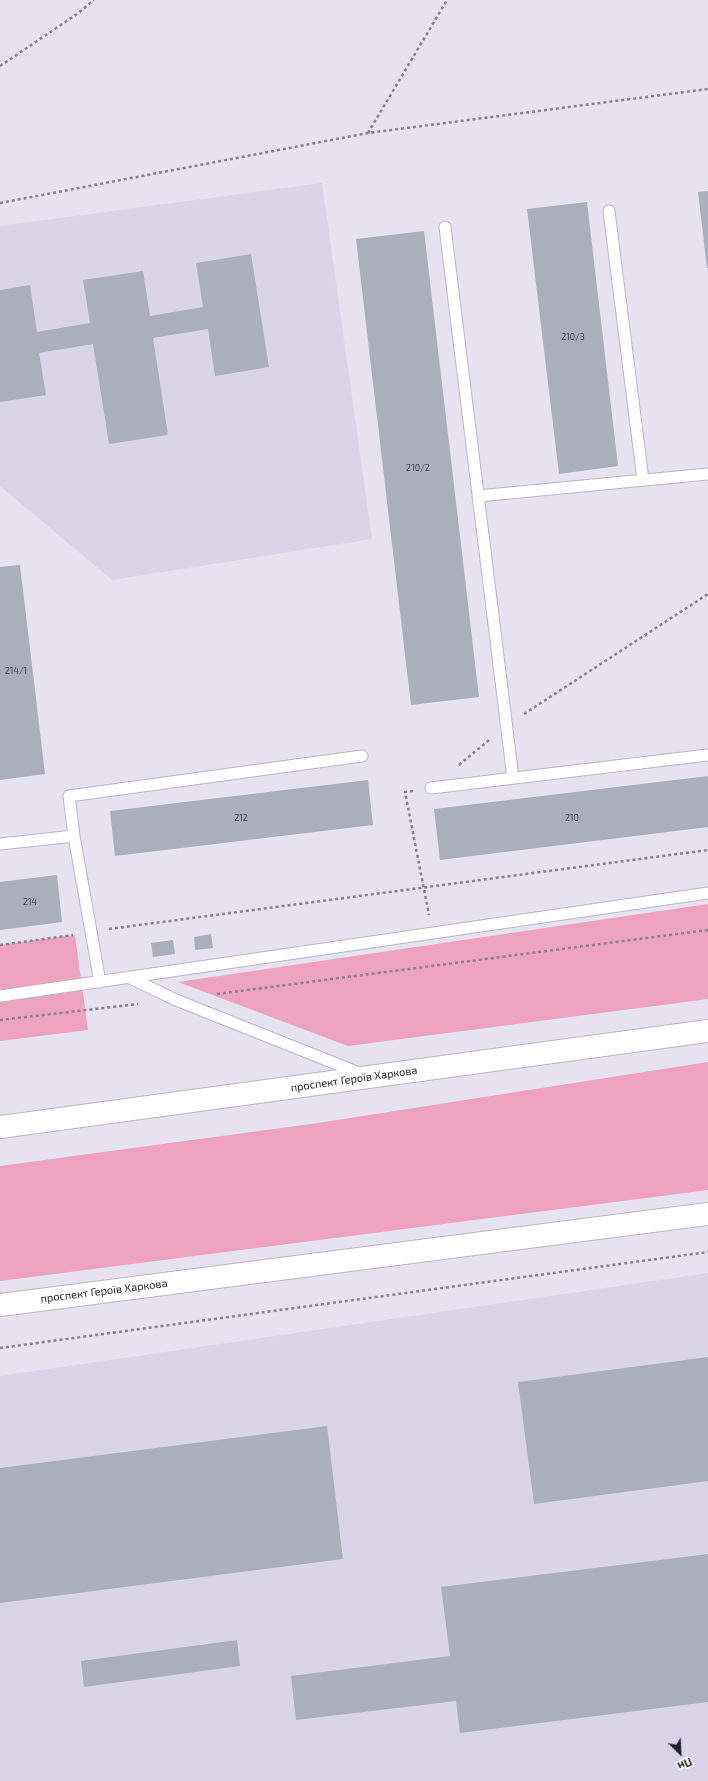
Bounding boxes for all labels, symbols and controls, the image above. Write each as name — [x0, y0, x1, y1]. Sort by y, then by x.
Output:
house number: 210/3 — [561, 332, 585, 342]
house number: 210/2 — [406, 463, 430, 473]
house number: 214/1 — [5, 666, 27, 676]
house number: 212 — [234, 813, 248, 823]
house number: 210 — [565, 813, 579, 823]
house number: 214 — [23, 897, 37, 907]
street label: проспект Героїв Харкова — [290, 1064, 418, 1094]
street label: проспект Героїв Харкова — [40, 1277, 168, 1305]
north arrow — [660, 1733, 700, 1773]
text: Пн — [676, 1756, 694, 1773]

